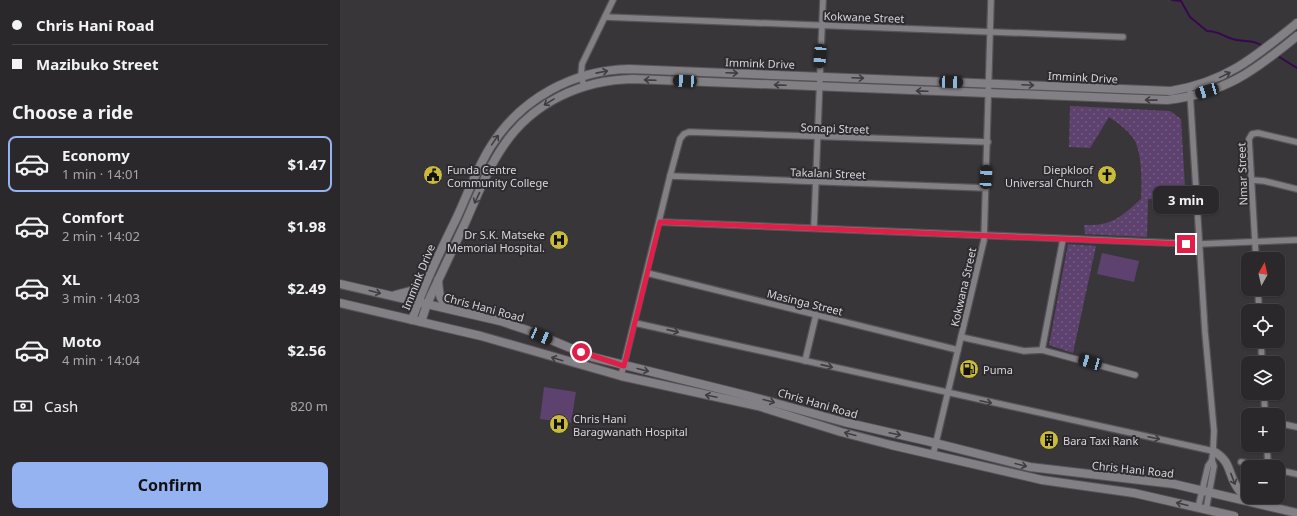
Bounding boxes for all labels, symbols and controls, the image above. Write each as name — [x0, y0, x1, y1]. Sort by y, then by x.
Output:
street label: Kokwane Street — [823, 8, 905, 26]
text: Chris Hani Road — [36, 15, 154, 35]
car — [813, 44, 827, 68]
text: Mazibuko Street — [36, 54, 158, 74]
street label: Immink Drive — [725, 54, 795, 72]
one-way arrow — [595, 67, 608, 75]
street label: Immink Drive — [1048, 68, 1118, 86]
one-way arrow — [725, 69, 738, 77]
one-way arrow — [1219, 71, 1231, 78]
car — [673, 74, 697, 88]
one-way arrow — [851, 75, 864, 82]
one-way arrow — [644, 76, 657, 84]
car — [939, 76, 963, 88]
one-way arrow — [774, 81, 787, 89]
one-way arrow — [1021, 82, 1034, 89]
car — [1194, 82, 1220, 100]
one-way arrow — [916, 87, 929, 95]
one-way arrow — [1145, 96, 1158, 104]
one-way arrow — [543, 99, 555, 107]
text: Choose a ride — [12, 100, 133, 124]
street label: Sonapi Street — [800, 119, 870, 137]
one-way arrow — [491, 135, 499, 146]
street label: Nmar Street — [1233, 142, 1251, 206]
text: Economy — [62, 145, 130, 165]
icon: car — [14, 146, 50, 182]
text: $1.47 — [287, 154, 326, 174]
place label: Funda Centre Community College — [447, 162, 549, 190]
place label: Diepkloof Universal Church — [1005, 162, 1094, 190]
public building icon: Funda Centre Community College — [422, 164, 444, 186]
street label: Takalani Street — [790, 164, 866, 182]
church icon: Diepkloof Universal Church — [1096, 164, 1118, 186]
text: 1 min · 14:01 — [62, 165, 140, 183]
car — [979, 165, 993, 189]
callout: 3 min — [1153, 186, 1219, 214]
one-way arrow — [472, 191, 480, 203]
text: 3 min — [1168, 191, 1204, 209]
text: Comfort — [62, 207, 124, 227]
icon: car — [14, 208, 50, 244]
text: $1.98 — [287, 216, 326, 236]
text: 2 min · 14:02 — [62, 227, 140, 245]
place label: Dr S.K. Matseke Memorial Hospital. — [447, 227, 545, 255]
hospital icon: Dr S.K. Matseke Memorial Hospital. — [548, 229, 570, 251]
route end — [1177, 235, 1195, 253]
street label: Immink Drive — [398, 242, 438, 312]
street label: Kokwana Street — [947, 246, 979, 328]
north arrow — [1241, 252, 1285, 296]
map controls — [1241, 252, 1285, 504]
text: XL — [62, 269, 80, 289]
icon: car — [14, 270, 50, 306]
text: $2.49 — [287, 278, 326, 298]
street label: Masinga Street — [766, 285, 844, 319]
one-way arrow — [368, 288, 381, 296]
text: 3 min · 14:03 — [62, 289, 140, 307]
street label: Chris Hani Road — [442, 289, 526, 325]
button: locate — [1241, 304, 1285, 348]
car — [528, 326, 554, 346]
one-way arrow — [666, 328, 679, 336]
text: Moto — [62, 331, 101, 351]
icon: car — [14, 332, 50, 368]
text: $2.56 — [287, 340, 326, 360]
route start — [572, 343, 590, 361]
text: 4 min · 14:04 — [62, 351, 140, 369]
car — [1077, 353, 1103, 371]
one-way arrow — [551, 355, 564, 362]
button: layers — [1241, 356, 1285, 400]
fuel station icon: Puma — [958, 358, 980, 380]
one-way arrow — [820, 362, 833, 370]
place label: Puma — [983, 362, 1013, 377]
one-way arrow — [636, 367, 649, 375]
street label: Chris Hani Road — [776, 384, 860, 422]
one-way arrow — [705, 391, 718, 399]
icon: cash — [12, 395, 34, 417]
text: Cash — [44, 396, 78, 416]
text: 820 m — [290, 397, 328, 415]
one-way arrow — [762, 398, 775, 405]
one-way arrow — [979, 398, 992, 406]
button: + — [1241, 408, 1285, 452]
place label: Chris Hani Baragwanath Hospital — [573, 411, 688, 439]
hospital icon: Chris Hani Baragwanath Hospital — [548, 413, 570, 435]
building icon: Bara Taxi Rank — [1038, 429, 1060, 451]
one-way arrow — [843, 430, 856, 437]
one-way arrow — [888, 430, 901, 438]
place label: Bara Taxi Rank — [1063, 433, 1138, 448]
one-way arrow — [1147, 434, 1160, 442]
street label: Chris Hani Road — [1091, 457, 1175, 481]
button: − — [1241, 460, 1285, 504]
one-way arrow — [1014, 461, 1027, 469]
button: Confirm — [12, 462, 328, 508]
one-way arrow — [1230, 472, 1238, 484]
one-way arrow — [1176, 499, 1189, 507]

